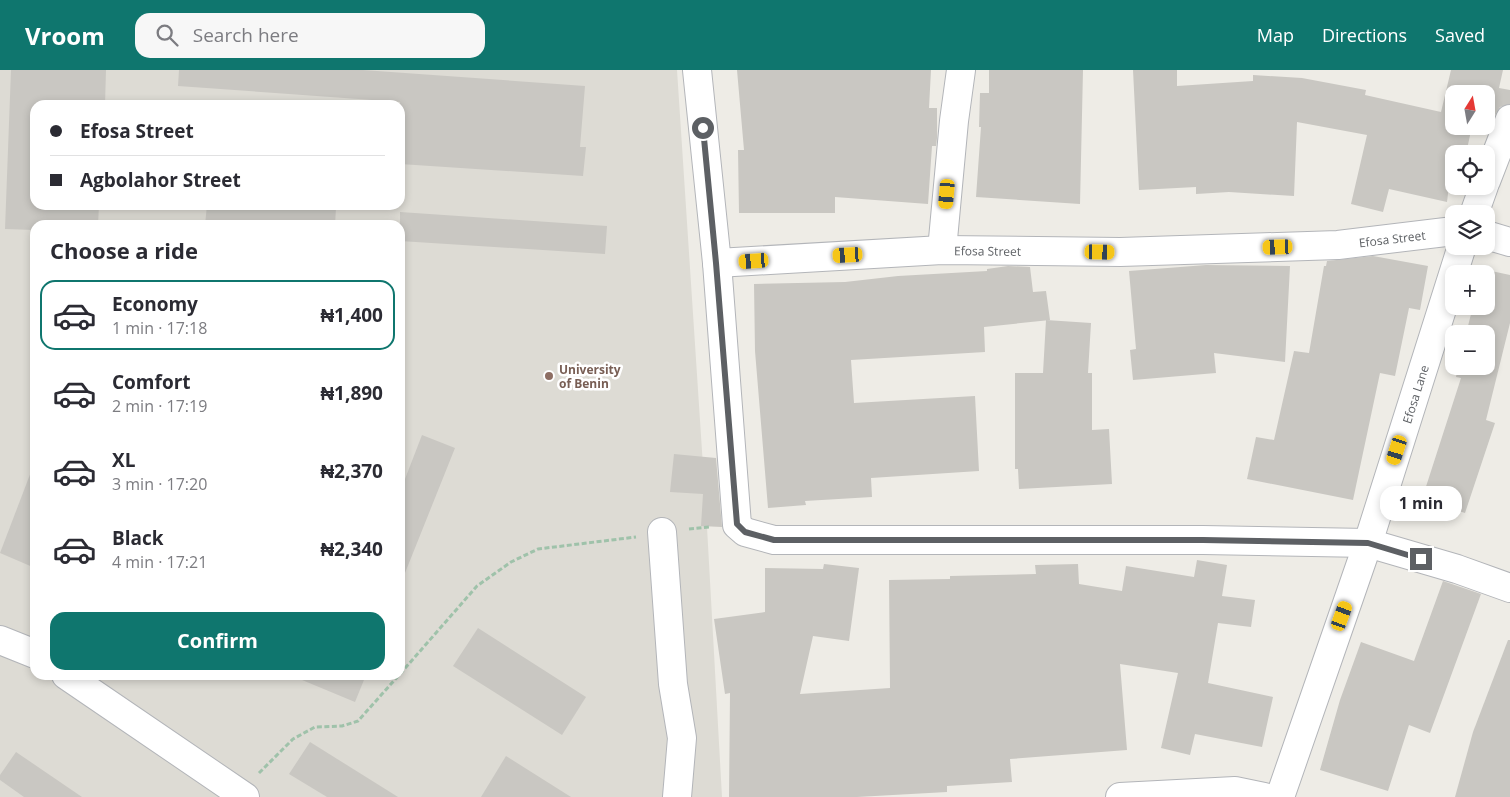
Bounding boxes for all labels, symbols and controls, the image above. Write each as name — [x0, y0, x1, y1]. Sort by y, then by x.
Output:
search box — [135, 13, 485, 58]
text: Vroom — [25, 19, 105, 52]
icon: search — [153, 21, 181, 49]
text: Search here — [193, 22, 299, 48]
text: Map — [1257, 23, 1294, 47]
text: Directions — [1322, 23, 1407, 47]
text: Saved — [1435, 23, 1485, 47]
north arrow — [1445, 85, 1495, 135]
map controls — [1445, 85, 1495, 375]
route start — [692, 117, 714, 139]
text: Efosa Street — [80, 118, 194, 144]
button: locate — [1445, 145, 1495, 195]
text: Agbolahor Street — [80, 167, 241, 193]
car — [938, 178, 955, 210]
button: layers — [1445, 205, 1495, 255]
street label: Efosa Street — [1358, 226, 1426, 251]
text: Choose a ride — [50, 235, 198, 265]
car — [1262, 239, 1293, 255]
street label: Efosa Street — [954, 242, 1021, 259]
car — [1084, 244, 1115, 260]
car — [832, 247, 863, 263]
car — [738, 252, 769, 270]
button: + — [1445, 265, 1495, 315]
text: Economy — [112, 291, 198, 317]
icon: car — [52, 293, 97, 338]
text: ₦1,400 — [320, 302, 383, 328]
text: 1 min · 17:18 — [112, 317, 207, 339]
button: − — [1445, 325, 1495, 375]
place label: University of Benin — [559, 361, 621, 392]
street label: Efosa Lane — [1398, 362, 1432, 425]
text: Comfort — [112, 369, 191, 395]
marker: University of Benin — [543, 370, 555, 382]
icon: car — [52, 371, 97, 416]
text: ₦1,890 — [320, 380, 383, 406]
text: 2 min · 17:19 — [112, 395, 207, 417]
car — [1385, 433, 1408, 467]
text: XL — [112, 447, 135, 473]
icon: car — [52, 449, 97, 494]
text: ₦2,370 — [320, 458, 383, 484]
text: 3 min · 17:20 — [112, 473, 207, 495]
callout: 1 min — [1380, 486, 1462, 522]
text: 1 min — [1399, 492, 1443, 514]
text: Black — [112, 525, 164, 551]
icon: car — [52, 527, 97, 572]
text: ₦2,340 — [320, 536, 383, 562]
route end — [1410, 548, 1432, 570]
text: 4 min · 17:21 — [112, 551, 207, 573]
car — [1329, 599, 1354, 633]
button: Confirm — [50, 612, 385, 670]

